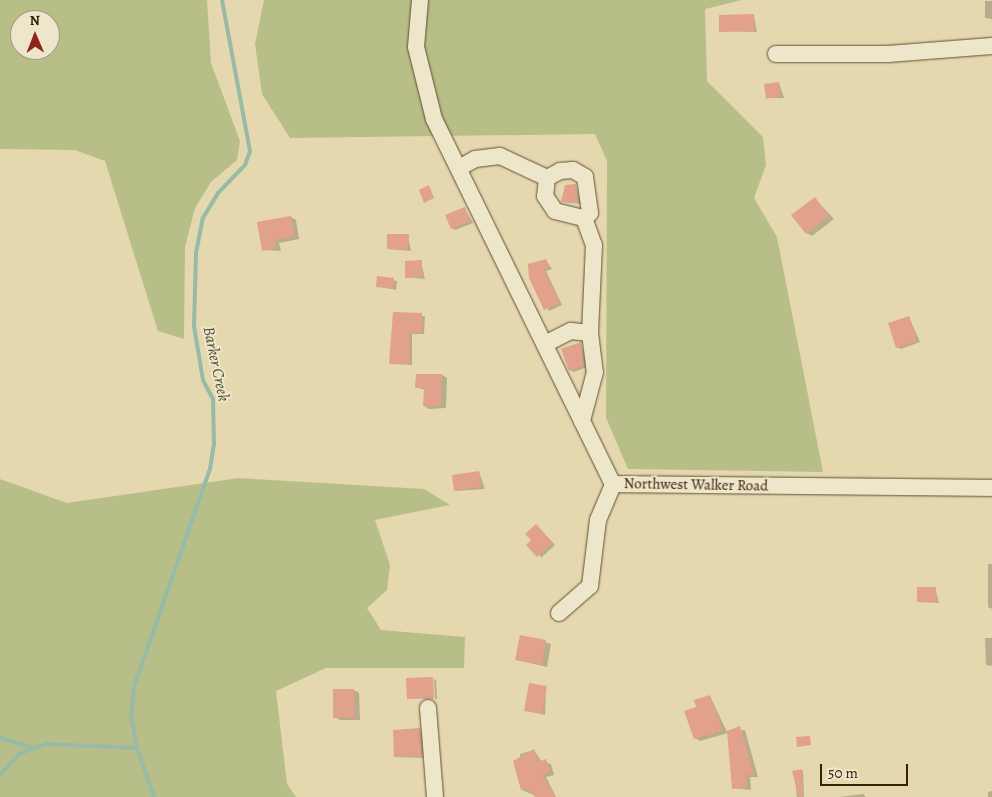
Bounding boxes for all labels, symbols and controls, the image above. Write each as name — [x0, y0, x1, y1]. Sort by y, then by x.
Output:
north arrow — [10, 10, 60, 60]
text: N — [29, 11, 40, 30]
water label: Barker Creek — [199, 325, 233, 403]
street label: Northwest Walker Road — [624, 475, 768, 495]
scale bar — [822, 754, 910, 786]
text: 50 m — [828, 763, 858, 783]

